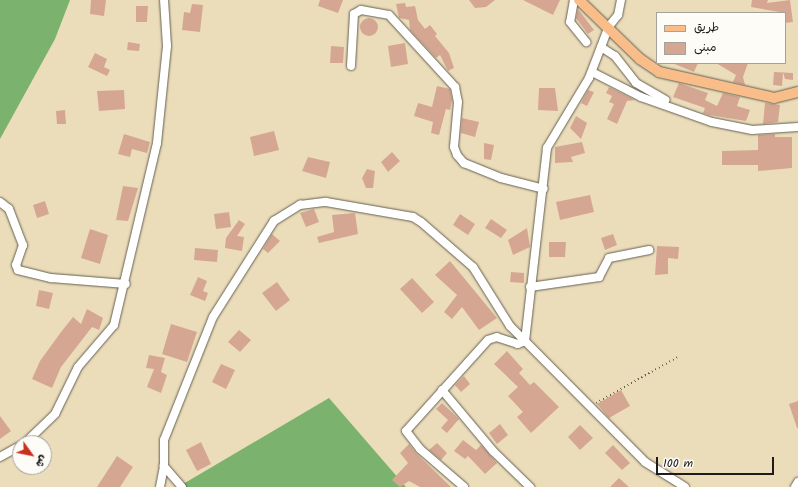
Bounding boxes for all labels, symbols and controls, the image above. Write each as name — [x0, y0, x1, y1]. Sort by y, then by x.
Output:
legend — [656, 12, 786, 64]
text: طريق — [694, 18, 719, 37]
text: مبنى — [694, 38, 717, 57]
north arrow — [12, 435, 52, 475]
scale bar — [658, 449, 776, 475]
text: ش — [30, 451, 52, 471]
text: 100 m — [663, 454, 693, 473]

